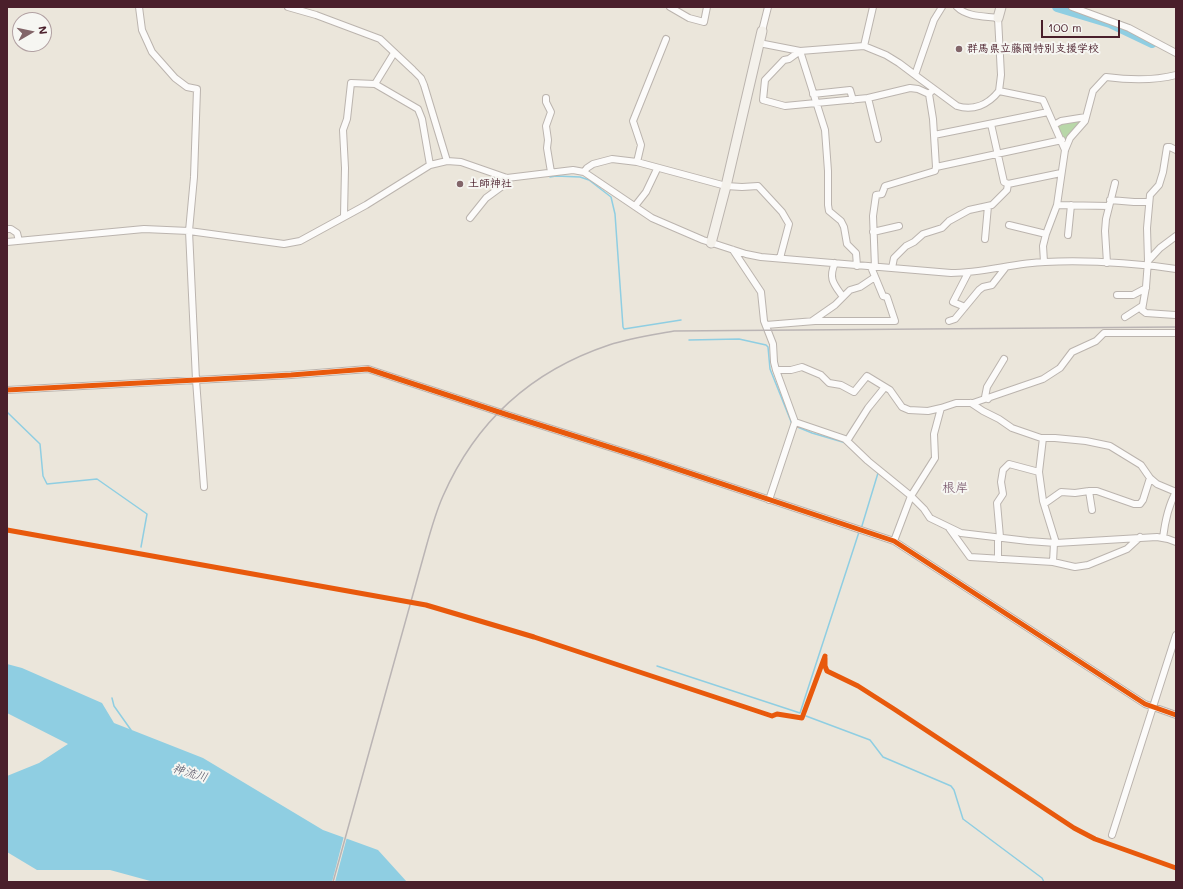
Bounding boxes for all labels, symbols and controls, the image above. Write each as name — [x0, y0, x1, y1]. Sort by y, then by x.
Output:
north arrow — [12, 12, 52, 52]
scale bar — [1043, 12, 1122, 38]
text: 100 m — [1048, 19, 1082, 35]
text: N — [35, 25, 51, 35]
place label: 群馬県立藤岡特別支援学校 — [967, 42, 1099, 56]
marker: 群馬県立藤岡特別支援学校 — [954, 44, 964, 54]
place label: 土師神社 — [468, 177, 512, 191]
marker: 土師神社 — [455, 179, 465, 189]
district label: 根岸 — [942, 480, 968, 496]
water label: 神流川 — [171, 761, 209, 785]

